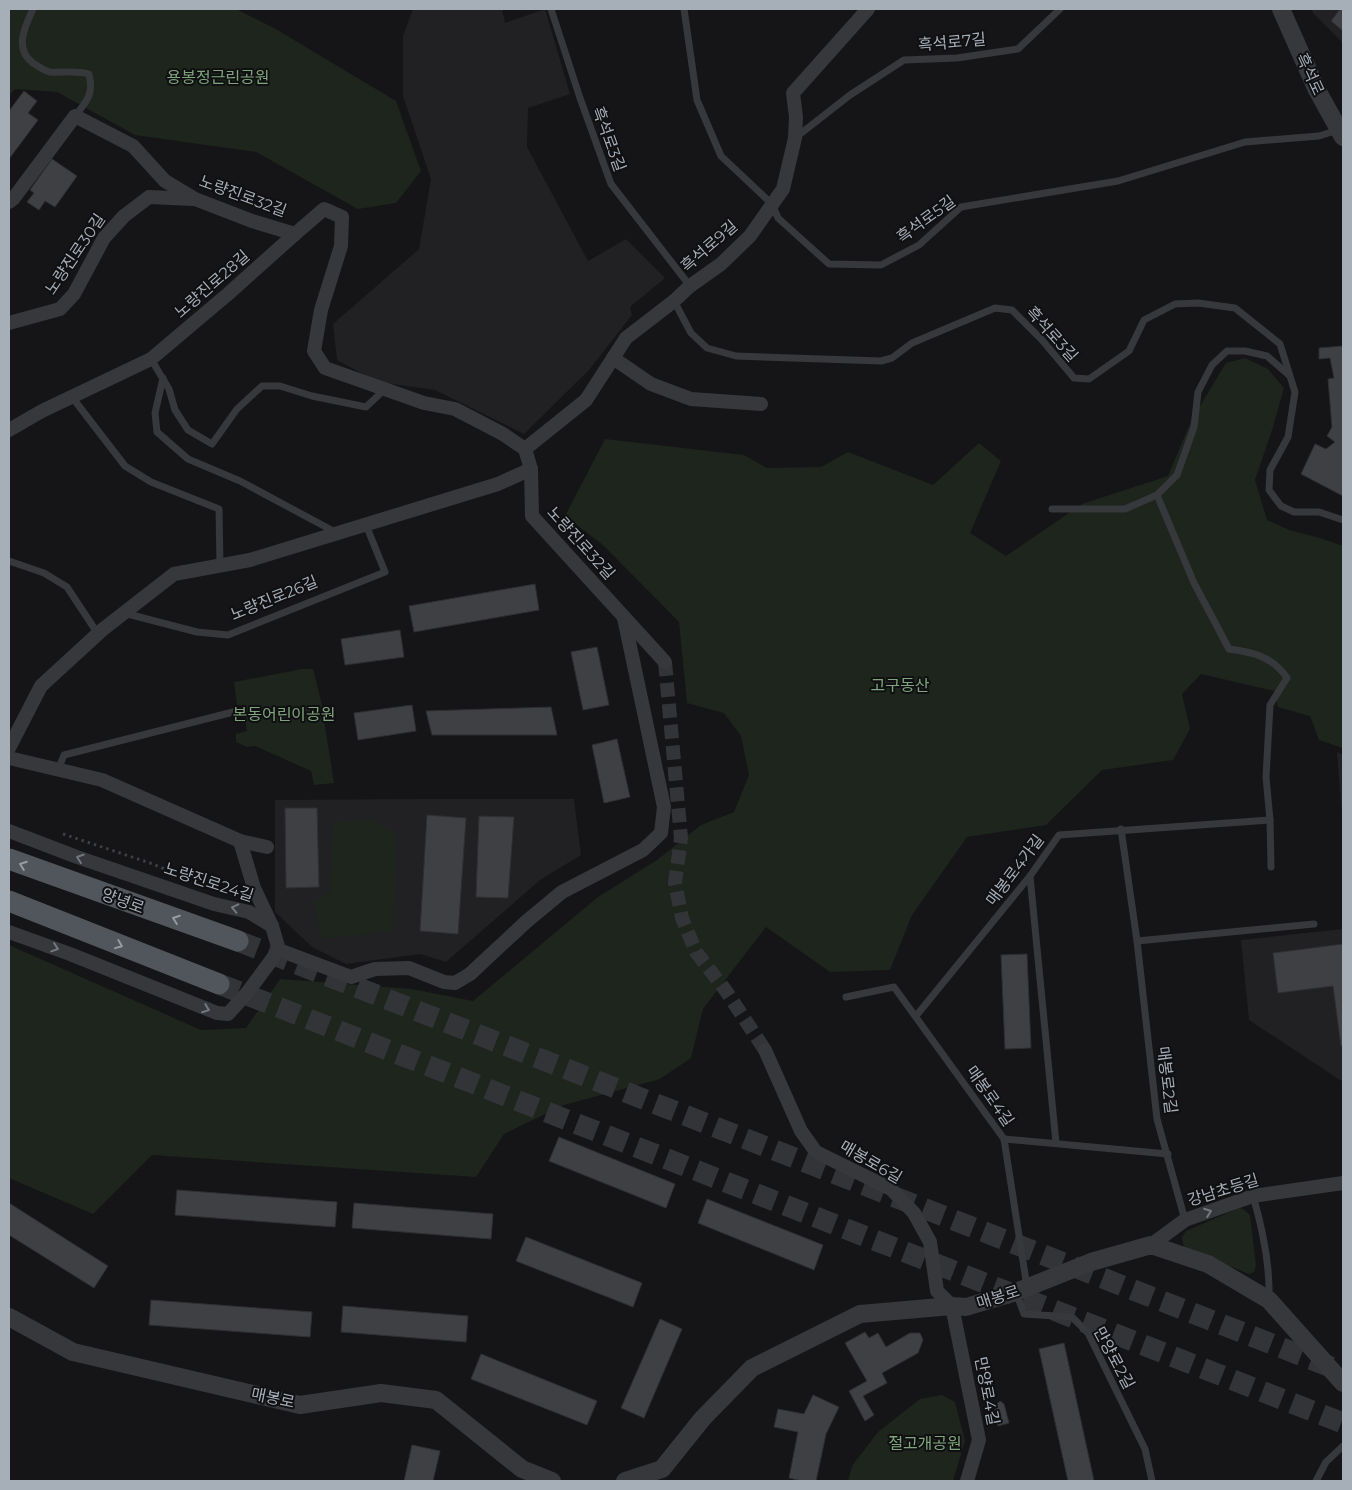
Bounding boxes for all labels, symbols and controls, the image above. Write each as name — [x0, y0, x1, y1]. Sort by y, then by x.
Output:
street label: 흑석로7길 — [917, 30, 987, 54]
street label: 흑석로 — [1292, 50, 1328, 98]
park label: 용봉정근린공원 — [166, 68, 270, 87]
street label: 흑석로3길 — [588, 104, 630, 174]
street label: 노량진로32길 — [197, 171, 289, 221]
street label: 흑석로5길 — [893, 191, 959, 247]
street label: 노량진로30길 — [41, 210, 109, 298]
street label: 흑석로9길 — [677, 216, 741, 276]
street label: 노량진로28길 — [171, 246, 253, 322]
street label: 흑석로3길 — [1022, 302, 1082, 366]
street label: 노량진로32길 — [543, 503, 619, 583]
street label: 노량진로26길 — [228, 572, 320, 624]
park label: 고구동산 — [871, 676, 930, 695]
park label: 본동어린이공원 — [232, 705, 336, 724]
street label: 매봉로4가길 — [982, 831, 1048, 909]
one-way arrow — [77, 854, 85, 864]
street label: 노량진로24길 — [162, 859, 256, 905]
one-way arrow — [19, 861, 27, 871]
street label: 양녕로 — [99, 885, 147, 918]
one-way arrow — [230, 903, 239, 914]
one-way arrow — [172, 915, 181, 925]
one-way arrow — [114, 939, 123, 949]
one-way arrow — [50, 942, 58, 952]
one-way arrow — [201, 1003, 209, 1013]
street label: 매봉로2길 — [1153, 1045, 1181, 1115]
street label: 매봉로4길 — [962, 1062, 1018, 1130]
street label: 매봉로6길 — [837, 1137, 905, 1187]
street label: 강남초등길 — [1185, 1170, 1261, 1210]
one-way arrow — [1203, 1208, 1212, 1218]
street label: 매봉로 — [974, 1281, 1022, 1313]
street label: 만양로2길 — [1090, 1324, 1138, 1392]
street label: 만양로4길 — [971, 1355, 1003, 1427]
street label: 매봉로 — [249, 1384, 297, 1412]
park label: 절고개공원 — [888, 1434, 962, 1453]

